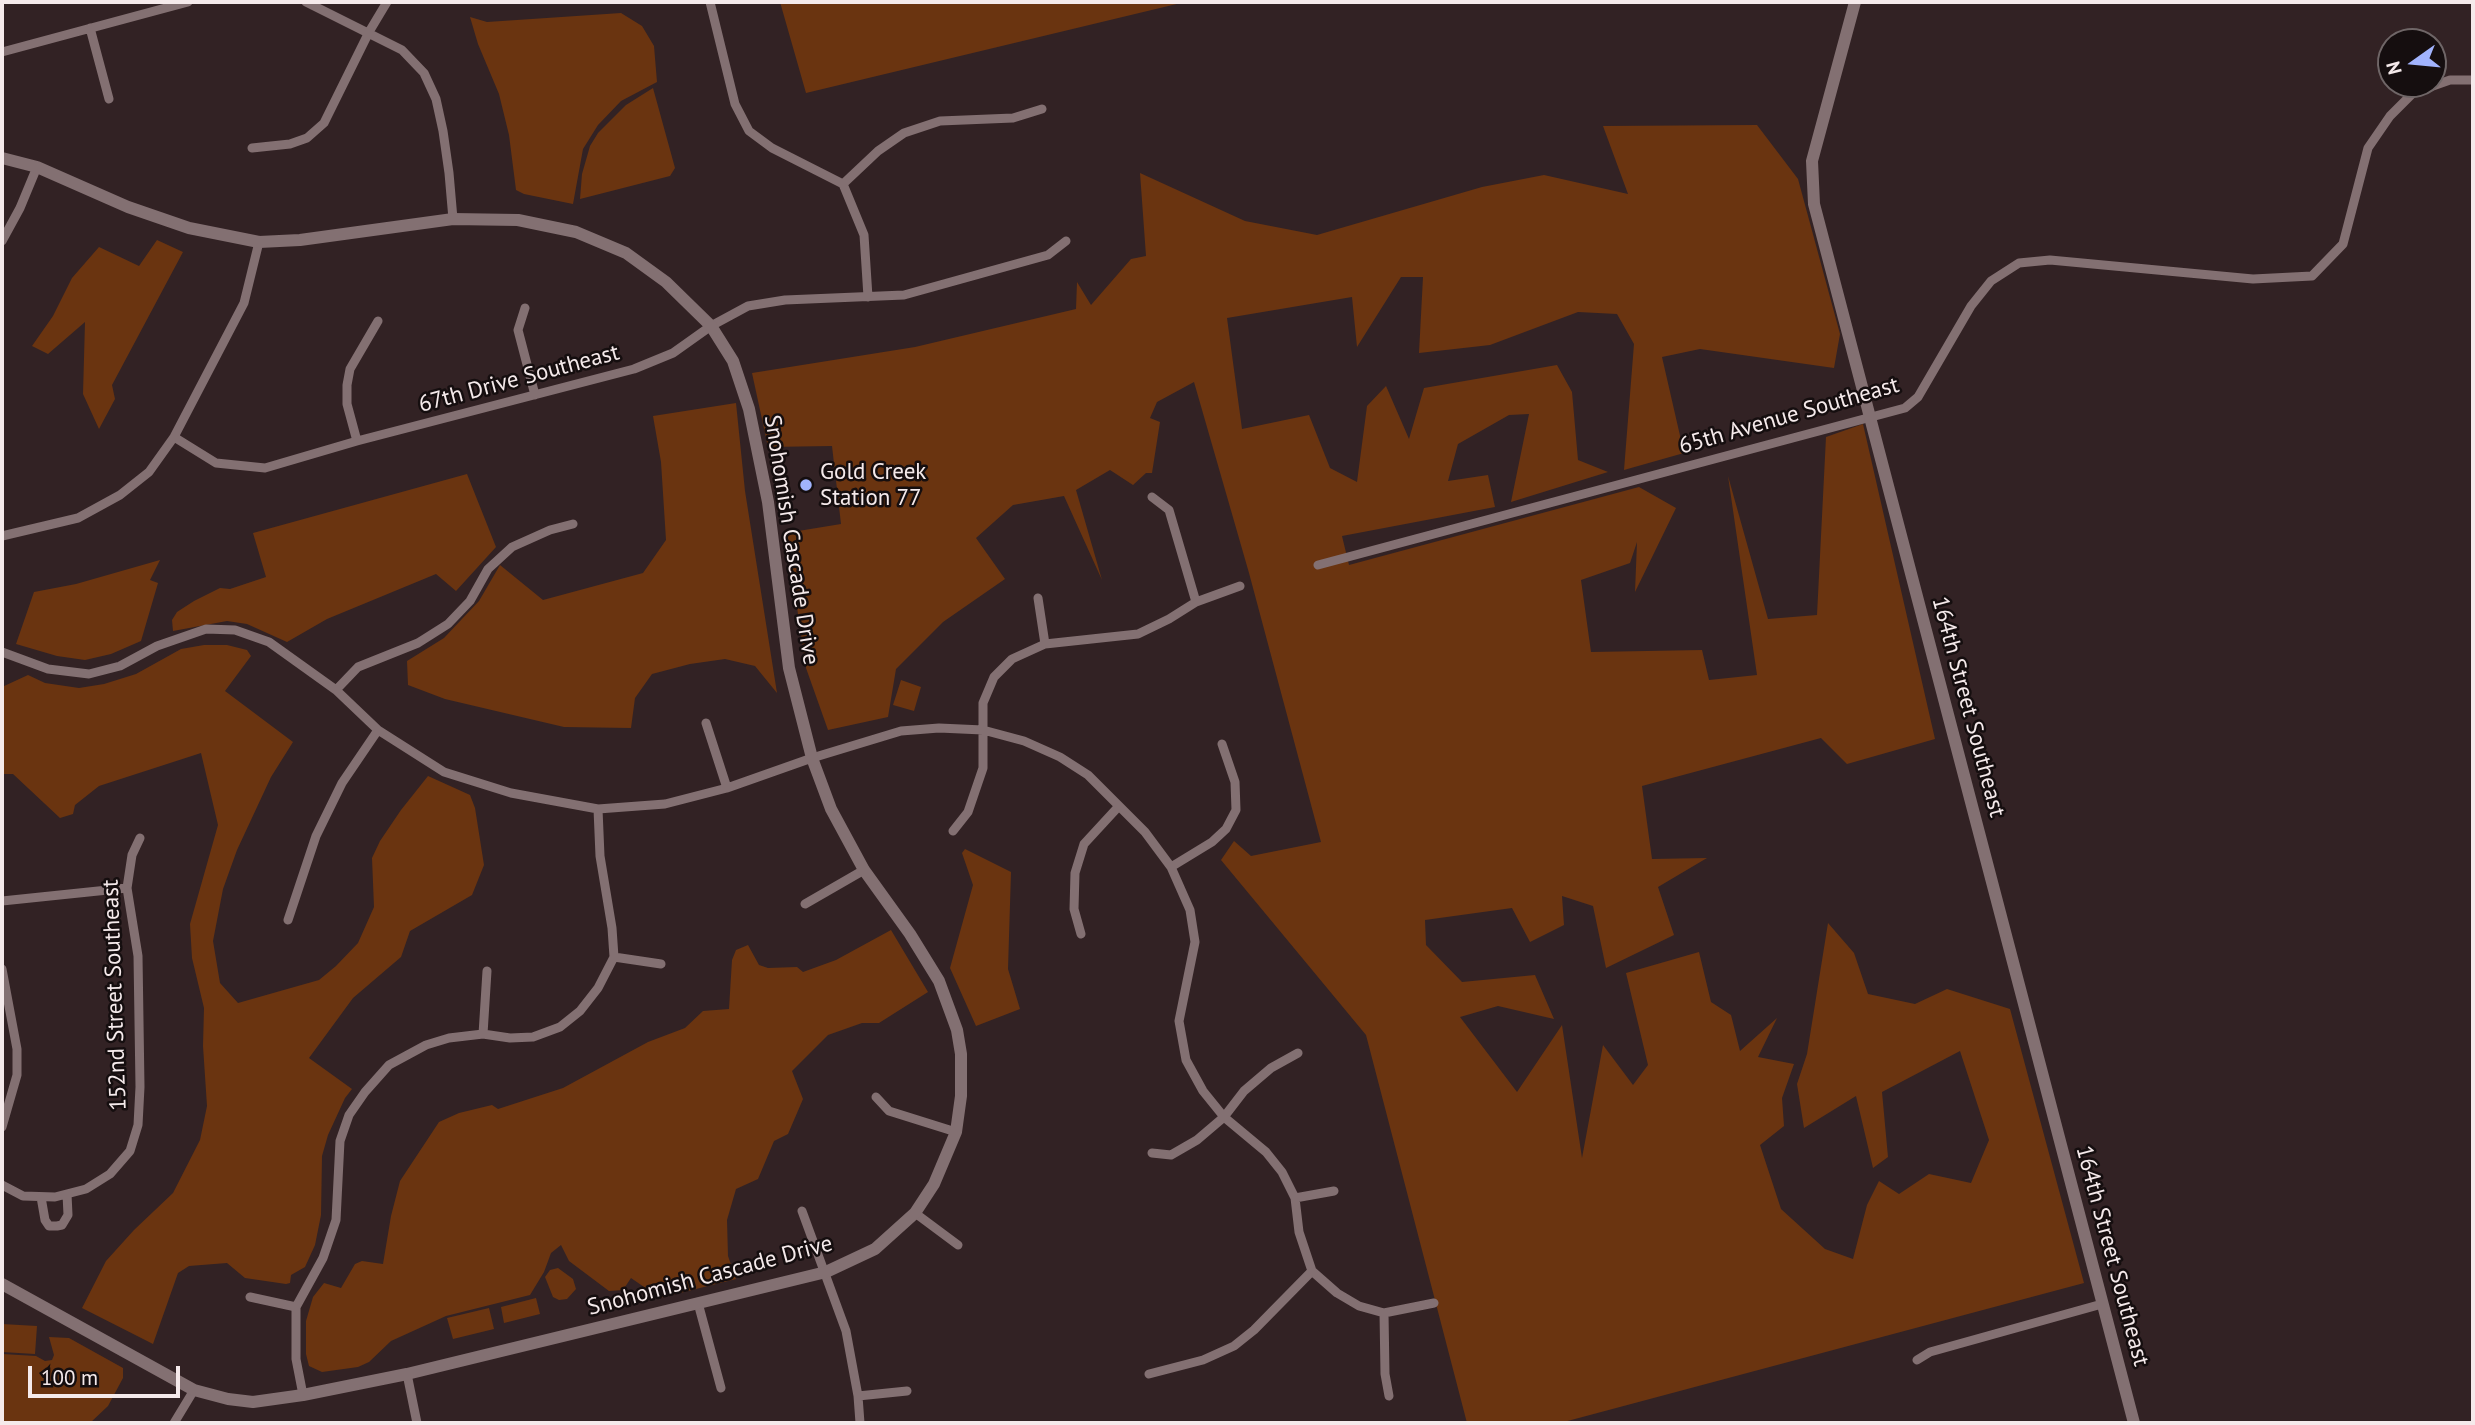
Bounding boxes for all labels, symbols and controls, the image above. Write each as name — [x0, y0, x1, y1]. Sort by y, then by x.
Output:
north arrow — [2377, 28, 2447, 98]
text: N — [2380, 59, 2407, 77]
street label: 67th Drive Southeast — [416, 339, 622, 419]
street label: 65th Avenue Southeast — [1676, 371, 1902, 461]
street label: Snohomish Cascade Drive — [758, 413, 824, 667]
place label: Gold Creek Station 77 — [820, 458, 926, 512]
marker: Gold Creek Station 77 — [798, 477, 814, 493]
street label: 164th Street Southeast — [1925, 594, 2011, 820]
street label: 152nd Street Southeast — [97, 879, 133, 1111]
street label: 164th Street Southeast — [2069, 1143, 2155, 1369]
street label: Snohomish Cascade Drive — [584, 1230, 836, 1322]
scale bar — [32, 1352, 184, 1396]
text: 100 m — [41, 1364, 98, 1391]

